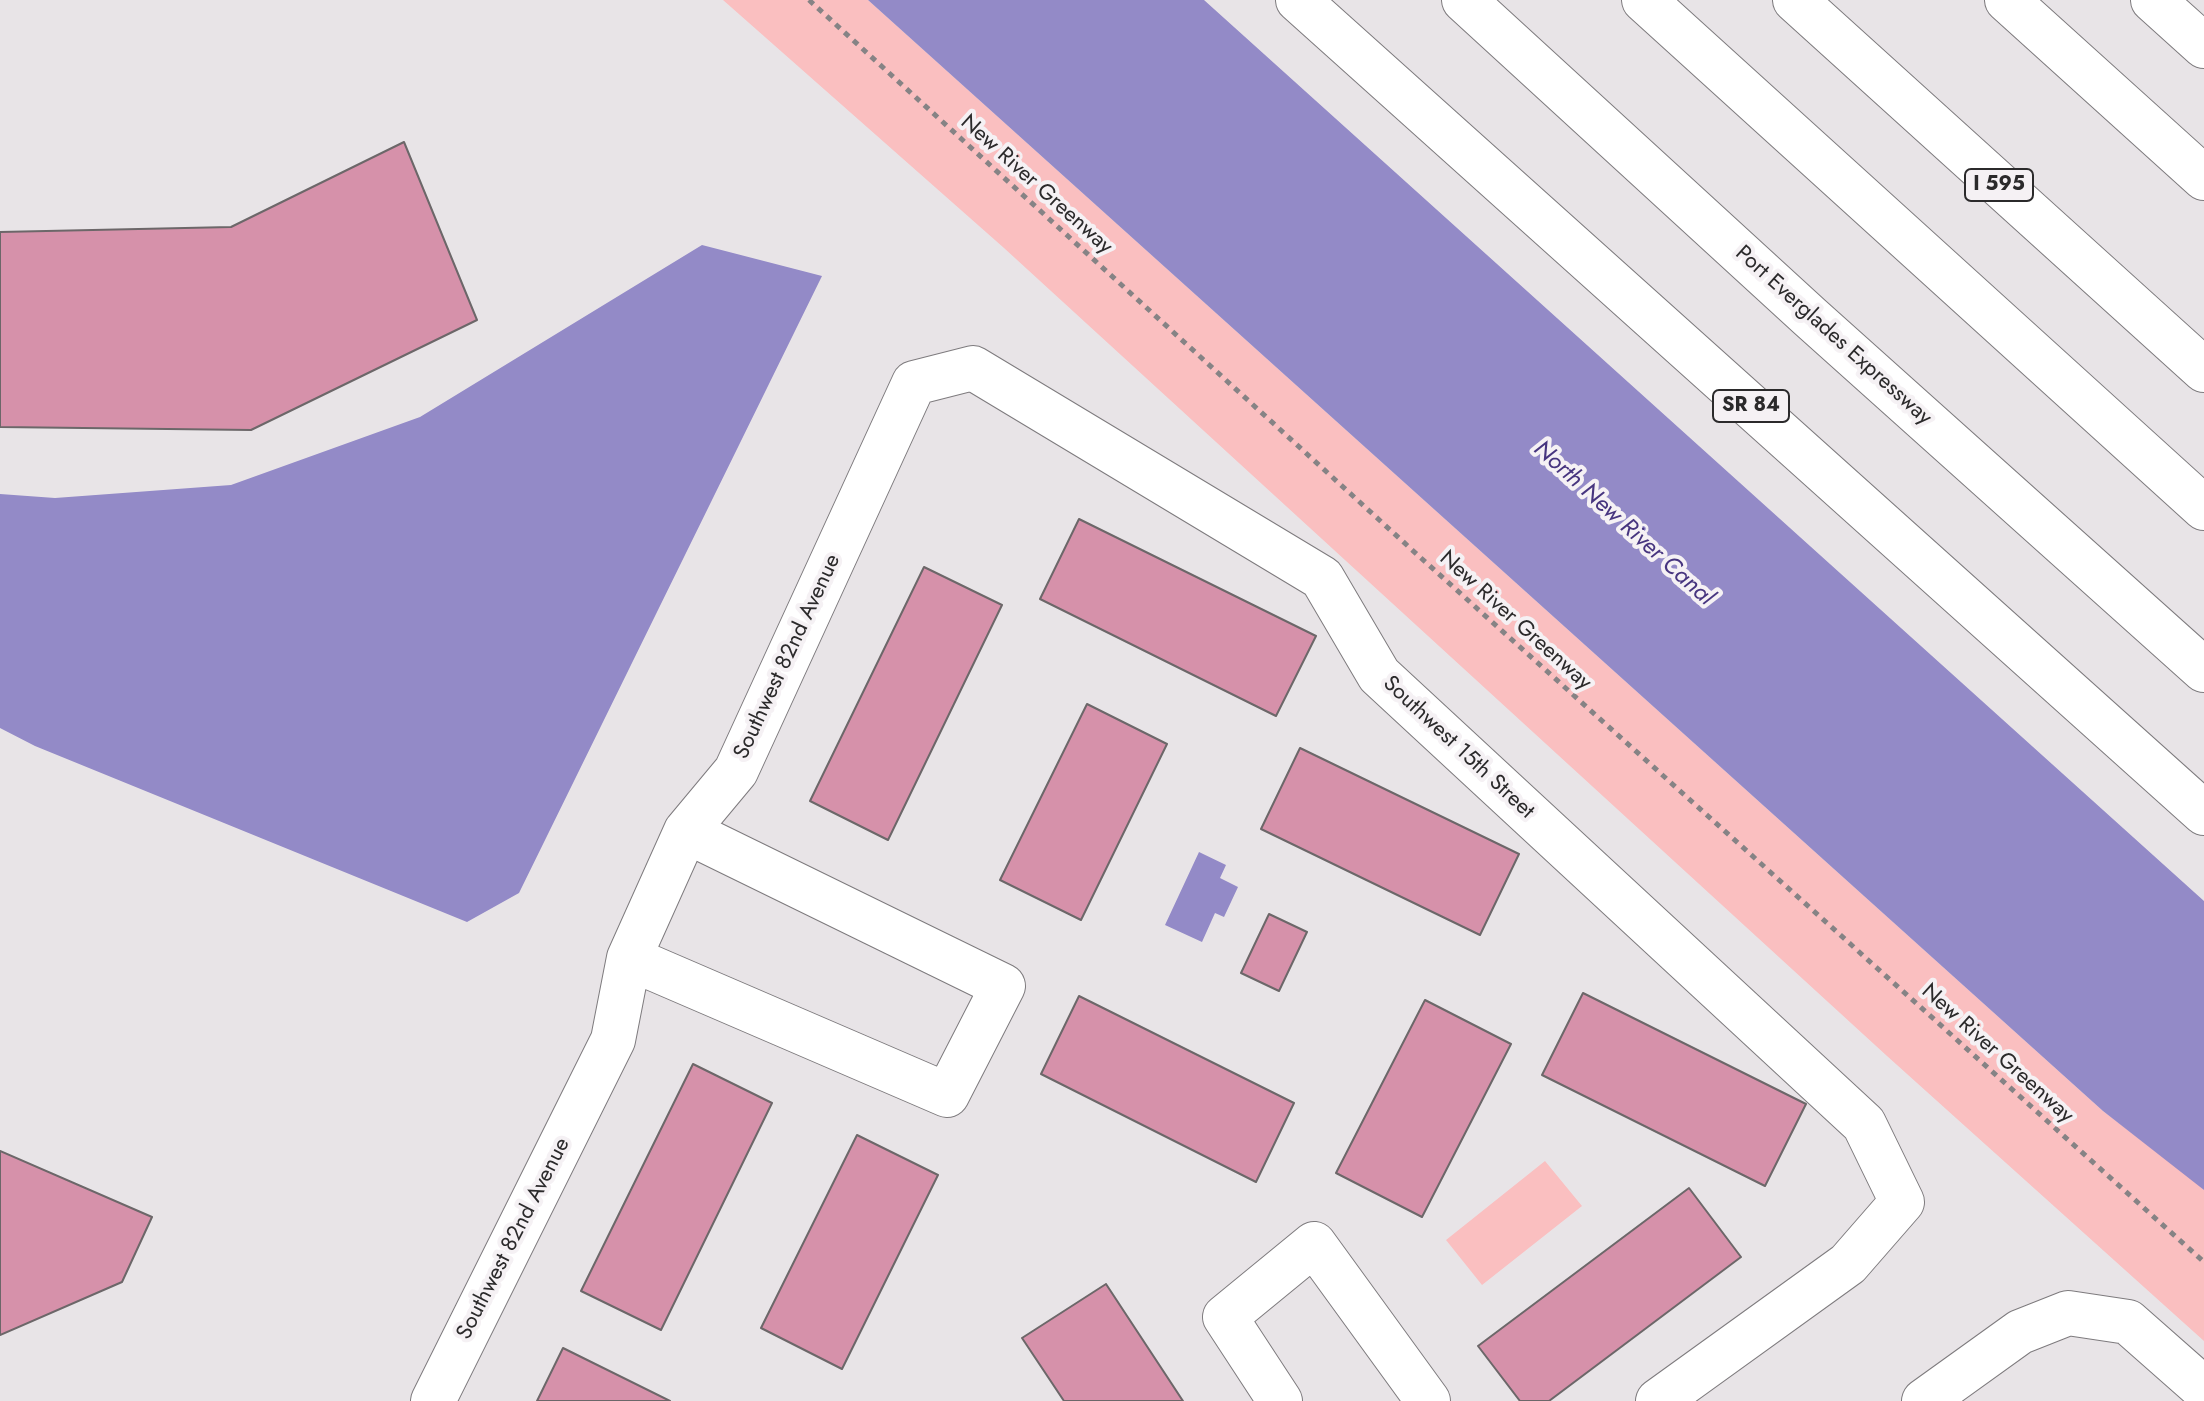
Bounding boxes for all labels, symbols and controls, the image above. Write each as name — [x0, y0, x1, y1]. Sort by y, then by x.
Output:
street label: New River Greenway — [954, 110, 1118, 260]
road number: I 595 — [1965, 169, 2033, 201]
street label: Port Everglades Expressway — [1729, 241, 1937, 431]
road number: SR 84 — [1713, 390, 1789, 422]
water label: North New River Canal — [1527, 435, 1719, 613]
street label: New River Greenway — [1433, 546, 1597, 696]
street label: Southwest 82nd Avenue — [729, 550, 847, 764]
street label: Southwest 15th Street — [1377, 671, 1539, 825]
street label: New River Greenway — [1915, 979, 2079, 1129]
street label: Southwest 82nd Avenue — [452, 1134, 576, 1344]

